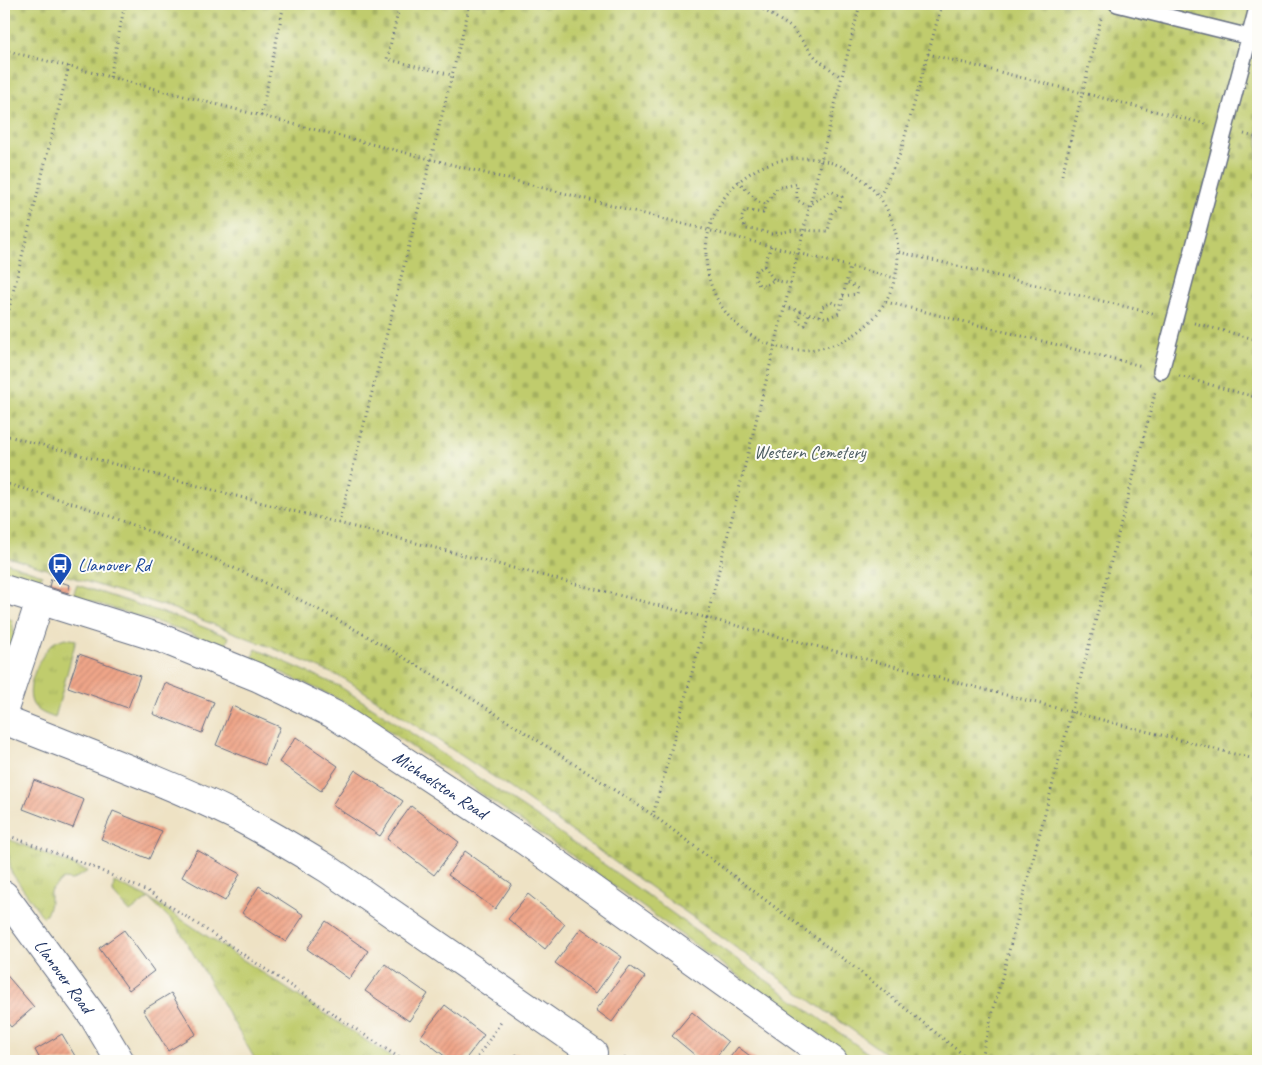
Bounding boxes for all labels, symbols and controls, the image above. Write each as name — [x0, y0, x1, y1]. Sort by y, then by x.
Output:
park label: Western Cemetery — [754, 441, 868, 463]
bus stop icon: Llanover Rd — [47, 552, 73, 586]
place label: Llanover Rd — [78, 554, 153, 576]
street label: Michaelston Road — [389, 746, 494, 825]
street label: Llanover Road — [29, 935, 100, 1020]

